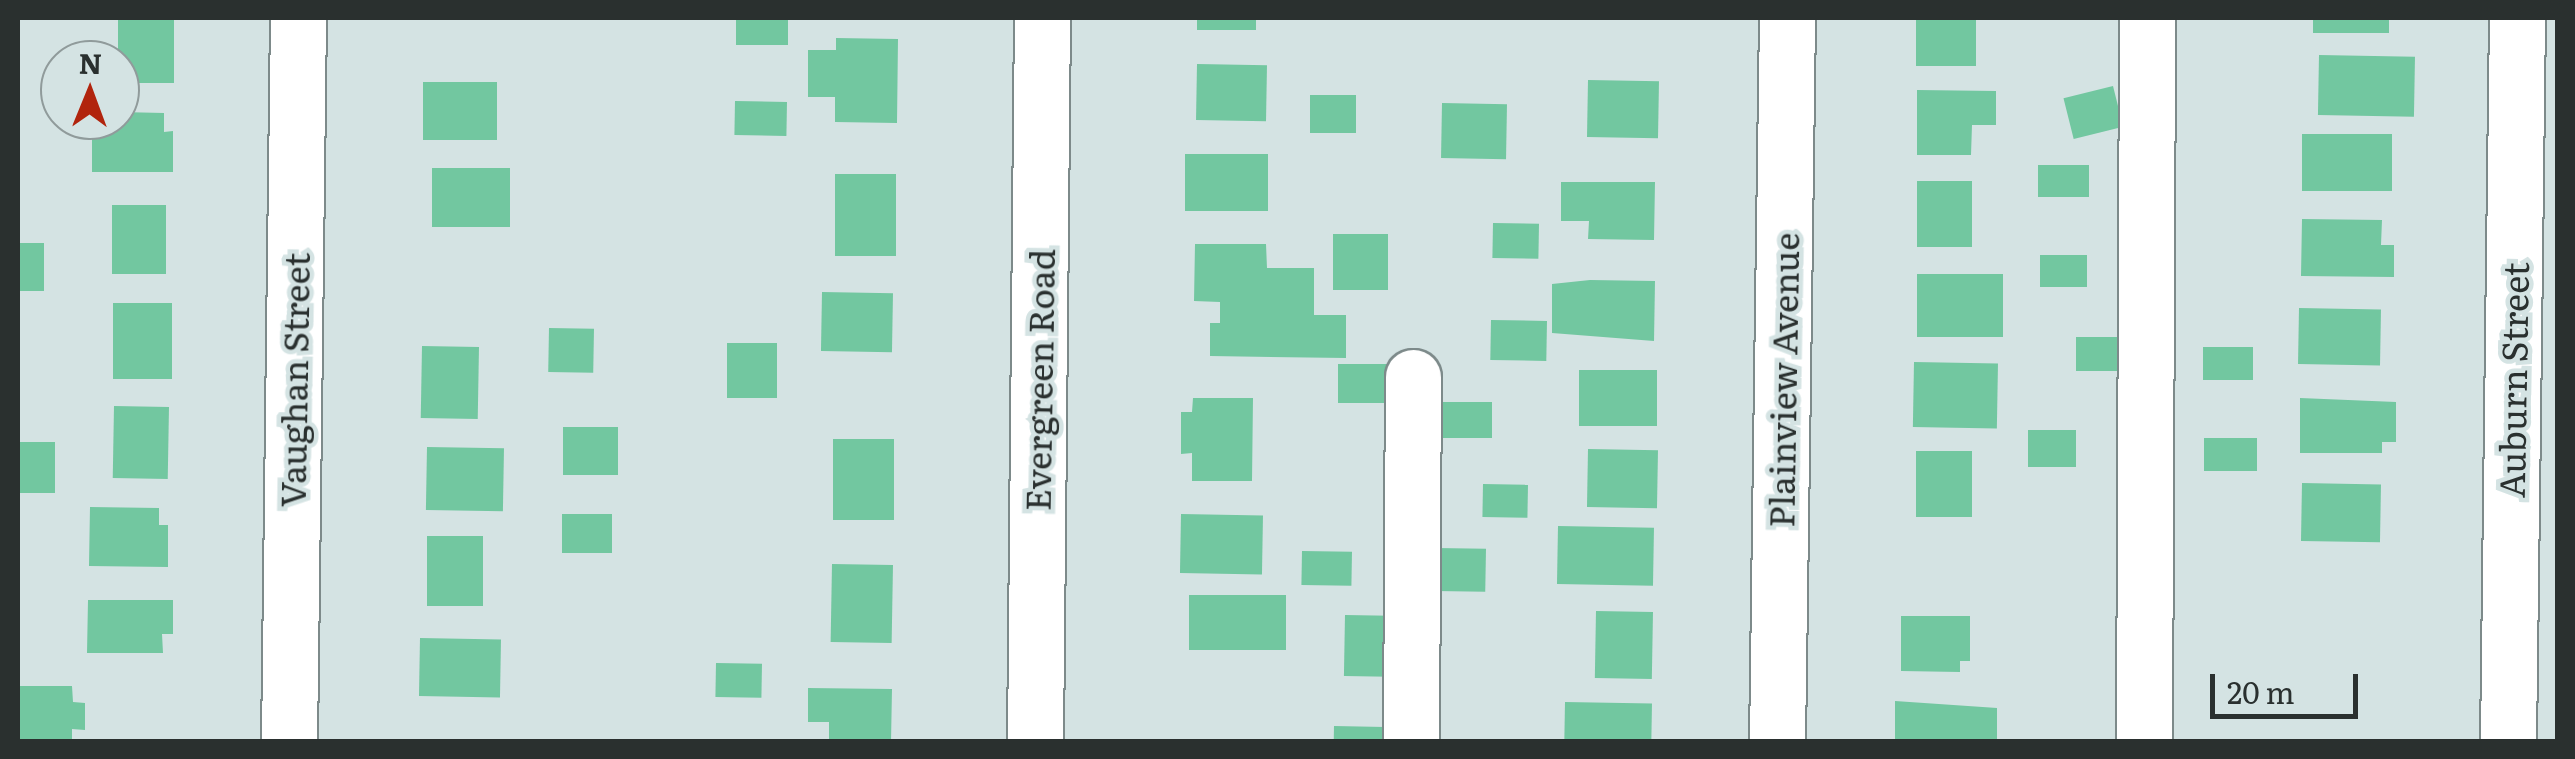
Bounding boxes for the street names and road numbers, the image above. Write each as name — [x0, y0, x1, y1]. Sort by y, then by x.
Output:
street label: Plainview Avenue — [1758, 232, 1806, 528]
street label: Evergreen Road — [1015, 248, 1061, 512]
street label: Vaughan Street — [270, 252, 316, 508]
street label: Auburn Street — [2489, 262, 2535, 498]

